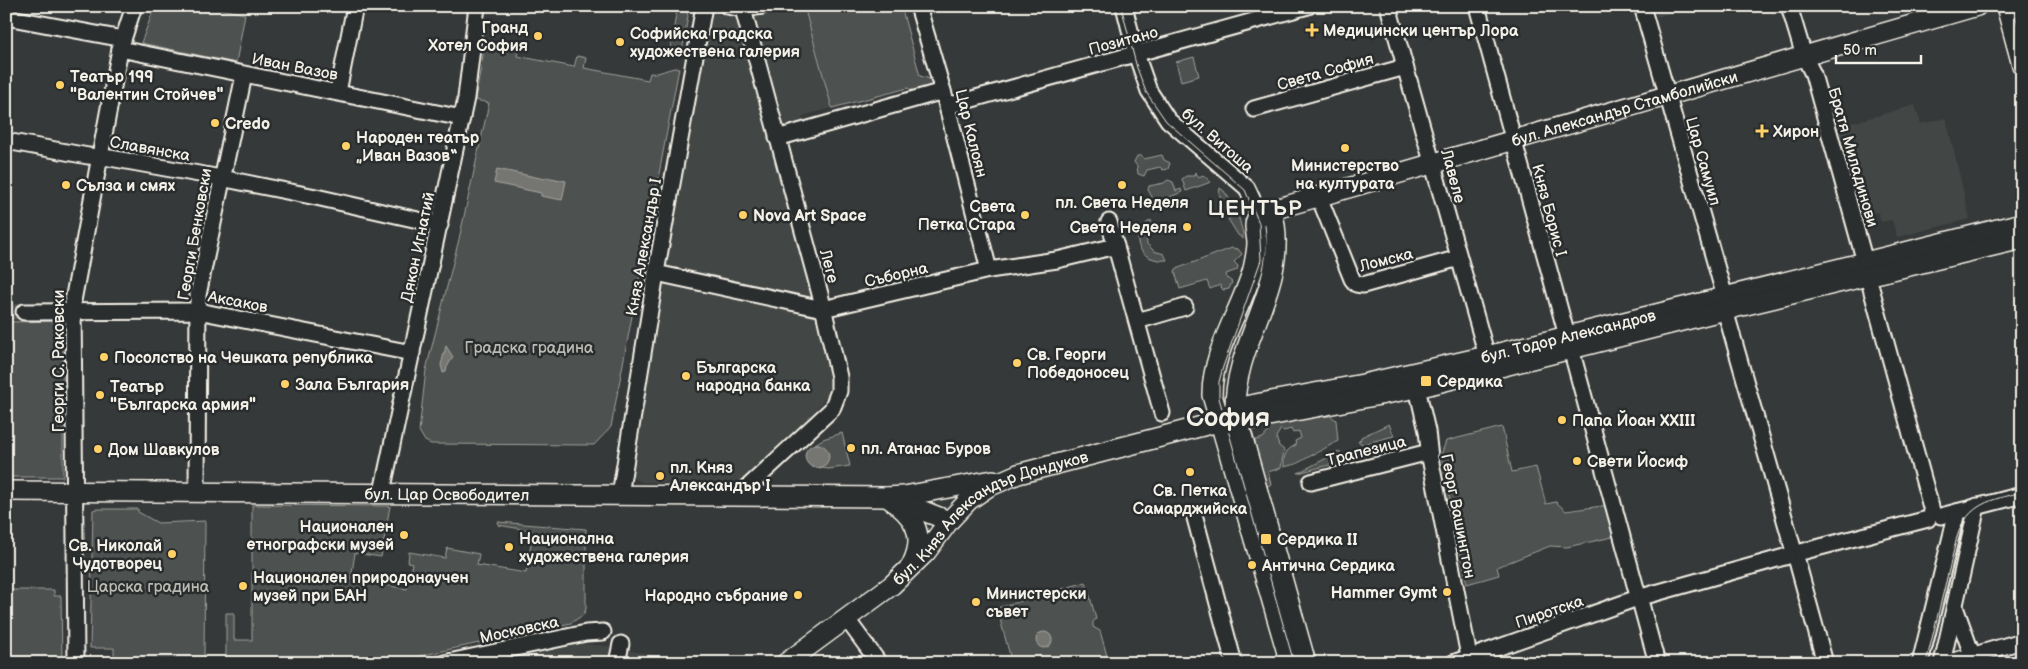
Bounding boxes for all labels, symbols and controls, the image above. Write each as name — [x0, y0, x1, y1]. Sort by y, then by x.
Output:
place label: Гранд Хотел София — [427, 19, 528, 56]
place label: Медицински център Лора — [1323, 22, 1519, 41]
street label: Позитано — [1087, 23, 1160, 60]
marker: Медицински център Лора — [1305, 23, 1319, 37]
place label: Софийска градска художествена галерия — [630, 25, 800, 62]
marker: Гранд Хотел София — [532, 30, 544, 42]
scale bar — [1836, 32, 1920, 64]
marker: Софийска градска художествена галерия — [614, 36, 626, 48]
text: 50 m — [1843, 41, 1877, 60]
street label: Иван Вазов — [250, 50, 340, 85]
street label: Света София — [1275, 50, 1376, 95]
place label: Театър 199 "Валентин Стойчев" — [70, 68, 223, 105]
street label: бул. Александър Стамболийски — [1510, 68, 1740, 151]
marker: Театър 199 "Валентин Стойчев" — [54, 79, 66, 91]
street label: Братя Миладинови — [1824, 85, 1882, 229]
street label: Цар Калоян — [950, 87, 991, 179]
street label: бул. Витоша — [1177, 105, 1257, 178]
place label: Credo — [225, 115, 270, 134]
street label: Цар Самуил — [1681, 115, 1724, 208]
marker: Credo — [209, 117, 221, 129]
place label: Хирон — [1772, 123, 1819, 142]
marker: Хирон — [1755, 124, 1769, 138]
place label: Народен театър „Иван Вазов“ — [356, 129, 480, 166]
street label: Славянска — [108, 133, 192, 166]
marker: Народен театър „Иван Вазов“ — [340, 140, 352, 152]
marker: Министерство на културата — [1339, 142, 1351, 154]
street label: Лавеле — [1436, 146, 1469, 205]
place label: Министерство на културата — [1291, 157, 1399, 194]
street label: Княз Борис I — [1527, 162, 1570, 259]
street label: Георги Бенковски — [174, 167, 216, 302]
place label: Сълза и смях — [76, 177, 176, 196]
street label: Княз Александър I — [623, 177, 666, 318]
marker: Сълза и смях — [60, 179, 72, 191]
marker: пл. Света Неделя — [1116, 179, 1128, 191]
street label: Дякон Игнатий — [398, 190, 439, 304]
place label: пл. Света Неделя — [1055, 194, 1189, 213]
district label: ЦЕНТЪР — [1208, 196, 1302, 221]
place label: Света Петка Стара — [918, 198, 1016, 235]
place label: Nova Art Space — [753, 207, 867, 226]
marker: Nova Art Space — [737, 209, 749, 221]
marker: Света Петка Стара — [1019, 209, 1031, 221]
place label: Света Неделя — [1070, 219, 1177, 238]
marker: Света Неделя — [1181, 221, 1193, 233]
street label: Ломска — [1357, 244, 1416, 277]
street label: Леге — [815, 246, 842, 285]
street label: Съборна — [863, 259, 930, 292]
street label: Аксаков — [205, 287, 270, 318]
street label: Георги С. Раковски — [50, 290, 69, 432]
street label: бул. Тодор Александров — [1479, 306, 1658, 368]
park label: Градска градина — [465, 339, 594, 358]
place label: Св. Георги Победоносец — [1027, 346, 1129, 383]
place label: Посолство на Чешката република — [114, 349, 374, 368]
marker: Посолство на Чешката република — [98, 351, 110, 363]
marker: Св. Георги Победоносец — [1011, 357, 1023, 369]
place label: Българска народна банка — [696, 359, 811, 396]
marker: Българска народна банка — [680, 370, 692, 382]
place label: Сердика — [1437, 373, 1503, 392]
marker: Сердика — [1419, 374, 1433, 388]
place label: Зала България — [295, 376, 409, 395]
place label: Театър "Българска армия" — [110, 378, 256, 415]
marker: Зала България — [279, 378, 291, 390]
marker: Театър "Българска армия" — [94, 389, 106, 401]
district label: София — [1186, 403, 1270, 434]
place label: Папа Йоан XXIII — [1572, 409, 1695, 431]
marker: Папа Йоан XXIII — [1556, 414, 1568, 426]
street label: Трапезица — [1325, 432, 1409, 471]
place label: пл. Атанас Буров — [861, 440, 991, 459]
place label: Дом Шавкулов — [108, 441, 220, 460]
marker: пл. Атанас Буров — [845, 442, 857, 454]
marker: Дом Шавкулов — [92, 443, 104, 455]
street label: бул. Княз Александър Дондуков — [889, 448, 1091, 590]
place label: Свети Йосиф — [1587, 450, 1689, 472]
street label: Георг Вашингтон — [1436, 452, 1479, 580]
marker: Свети Йосиф — [1571, 455, 1583, 467]
place label: пл. Княз Александър I — [669, 459, 771, 496]
marker: Св. Петка Самарджийска — [1184, 466, 1196, 478]
marker: пл. Княз Александър I — [654, 470, 666, 482]
place label: Св. Петка Самарджийска — [1133, 482, 1248, 519]
street label: бул. Цар Освободител — [365, 485, 529, 506]
place label: Национален етнографски музей — [247, 518, 394, 555]
marker: Национален етнографски музей — [398, 529, 410, 541]
place label: Национална художествена галерия — [519, 530, 689, 567]
place label: Сердика II — [1277, 531, 1358, 550]
marker: Сердика II — [1259, 532, 1273, 546]
place label: Св. Николай Чудотворец — [68, 537, 162, 574]
marker: Национална художествена галерия — [503, 541, 515, 553]
marker: Св. Николай Чудотворец — [166, 548, 178, 560]
place label: Антична Сердика — [1261, 557, 1396, 576]
marker: Антична Сердика — [1246, 559, 1258, 571]
place label: Национален природонаучен музей при БАН — [253, 569, 469, 606]
park label: Царска градина — [87, 578, 210, 597]
marker: Национален природонаучен музей при БАН — [237, 580, 249, 592]
place label: Hammer Gymt — [1331, 584, 1438, 603]
place label: Министерски съвет — [986, 585, 1087, 622]
marker: Hammer Gymt — [1441, 586, 1453, 598]
place label: Народно събрание — [644, 587, 788, 606]
marker: Народно събрание — [792, 589, 804, 601]
street label: Пиротска — [1513, 592, 1586, 633]
marker: Министерски съвет — [970, 596, 982, 608]
street label: Московска — [478, 613, 561, 648]

